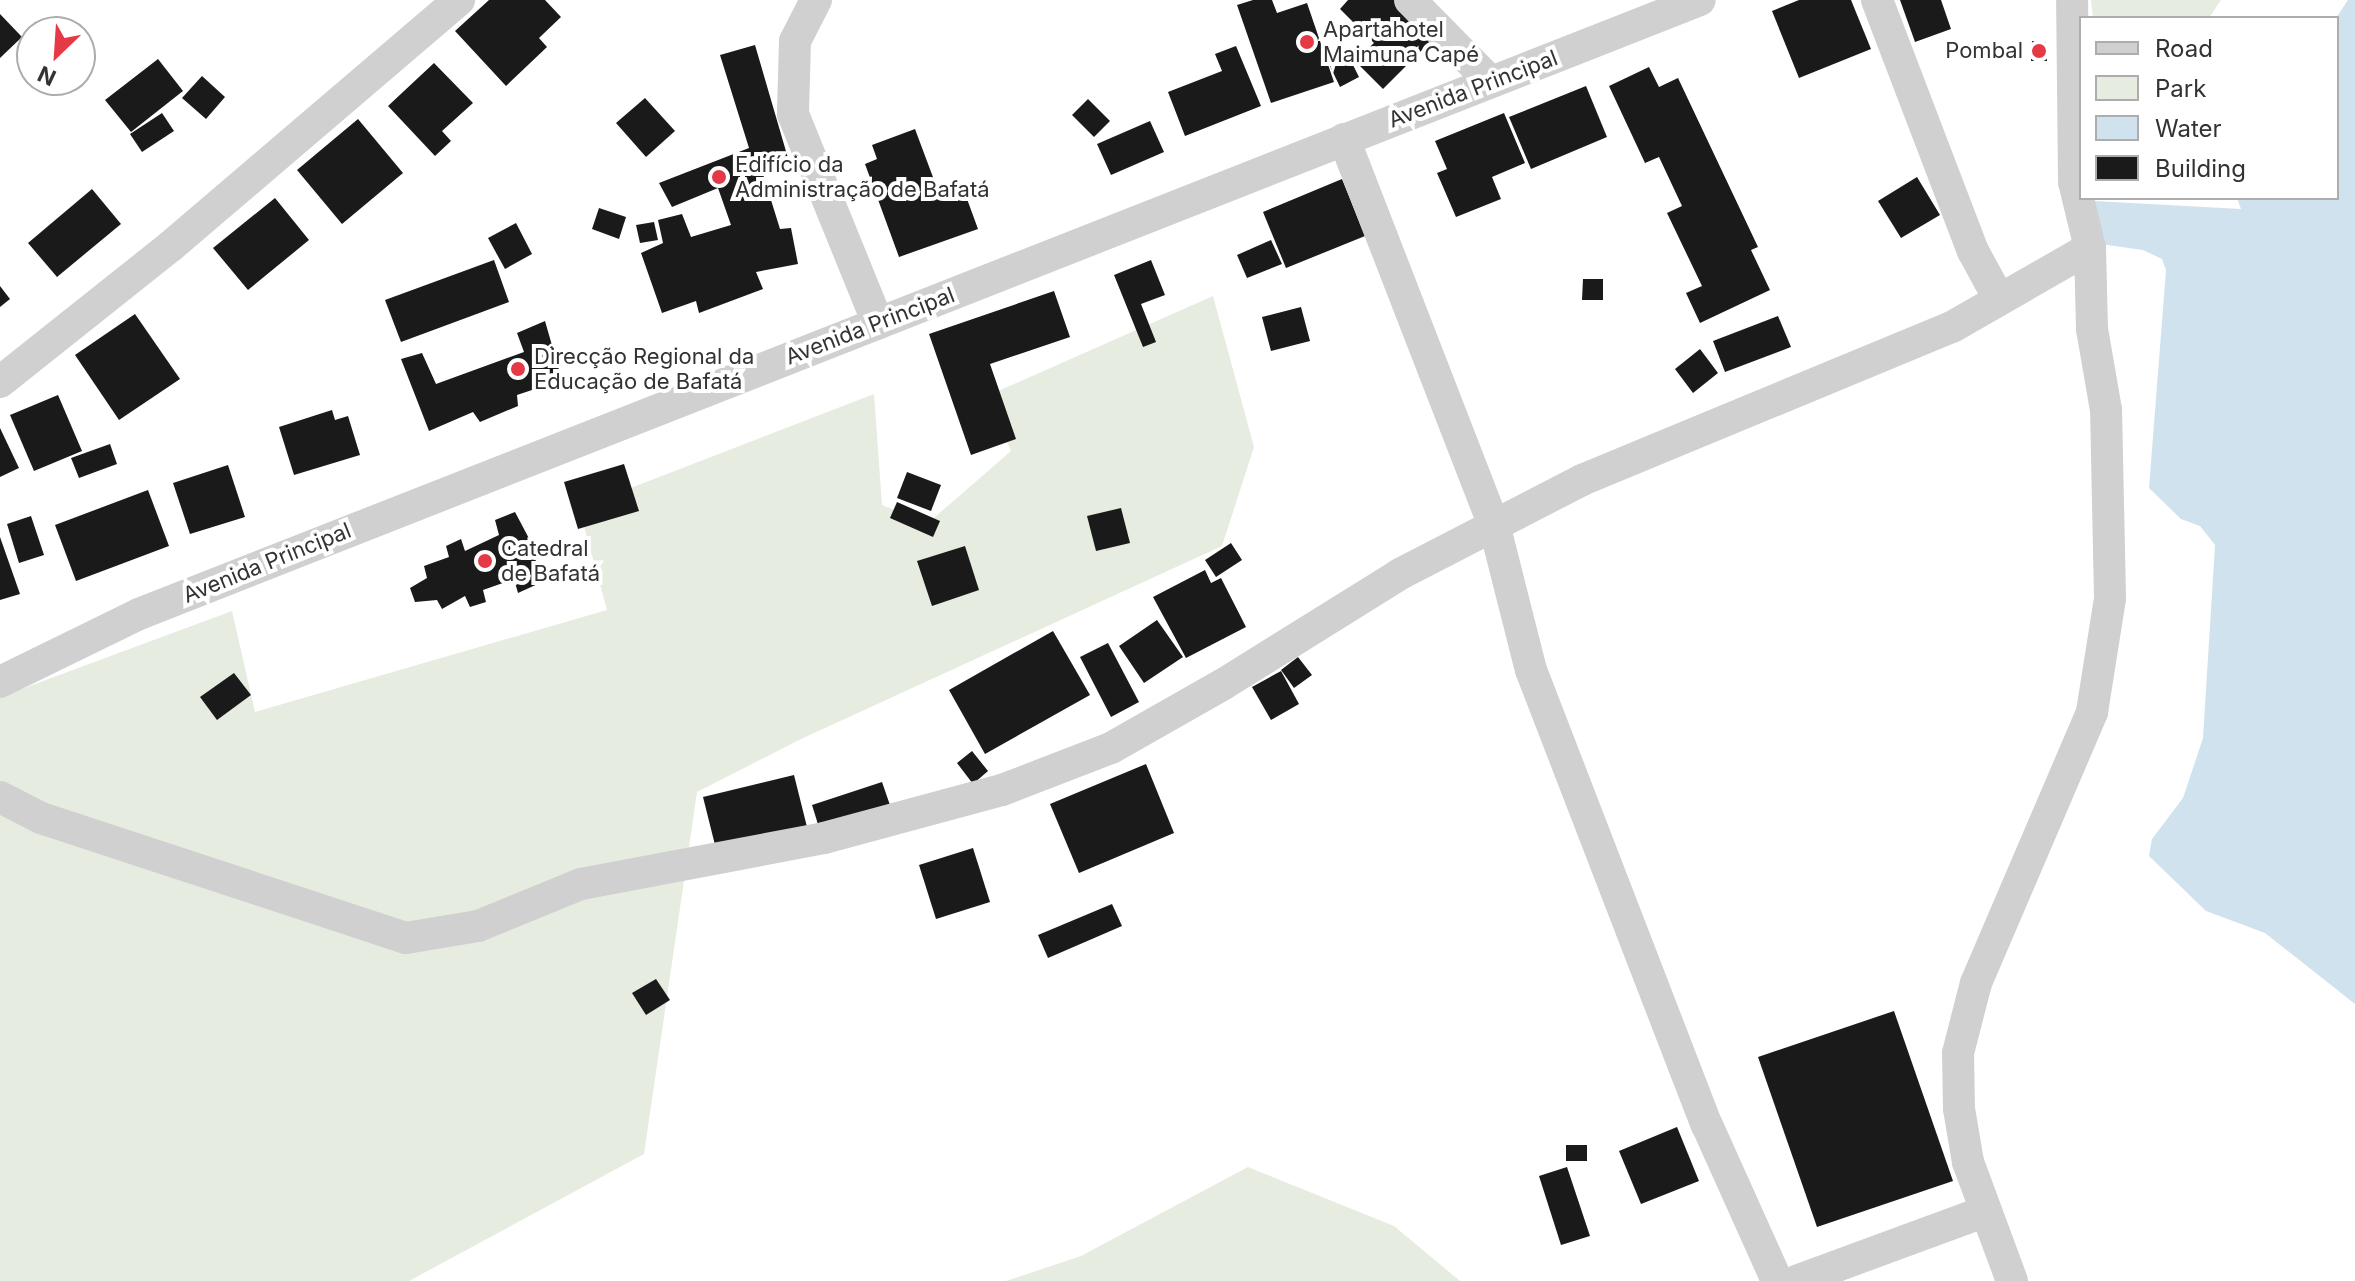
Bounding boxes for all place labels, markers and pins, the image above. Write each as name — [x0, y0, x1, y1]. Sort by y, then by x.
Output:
place label: Apartahotel Maimuna Capé — [1323, 16, 1479, 68]
marker: Apartahotel Maimuna Capé — [1298, 33, 1316, 51]
place label: Pombal — [1945, 38, 2023, 64]
marker: Pombal — [2030, 42, 2048, 60]
place label: Edifício da Administração de Bafatá — [735, 151, 990, 202]
marker: Edifício da Administração de Bafatá — [710, 168, 728, 186]
place label: Direcção Regional da Educação de Bafatá — [534, 343, 754, 394]
marker: Direcção Regional da Educação de Bafatá — [509, 360, 527, 378]
place label: Catedral de Bafatá — [501, 535, 600, 586]
marker: Catedral de Bafatá — [476, 552, 494, 570]

